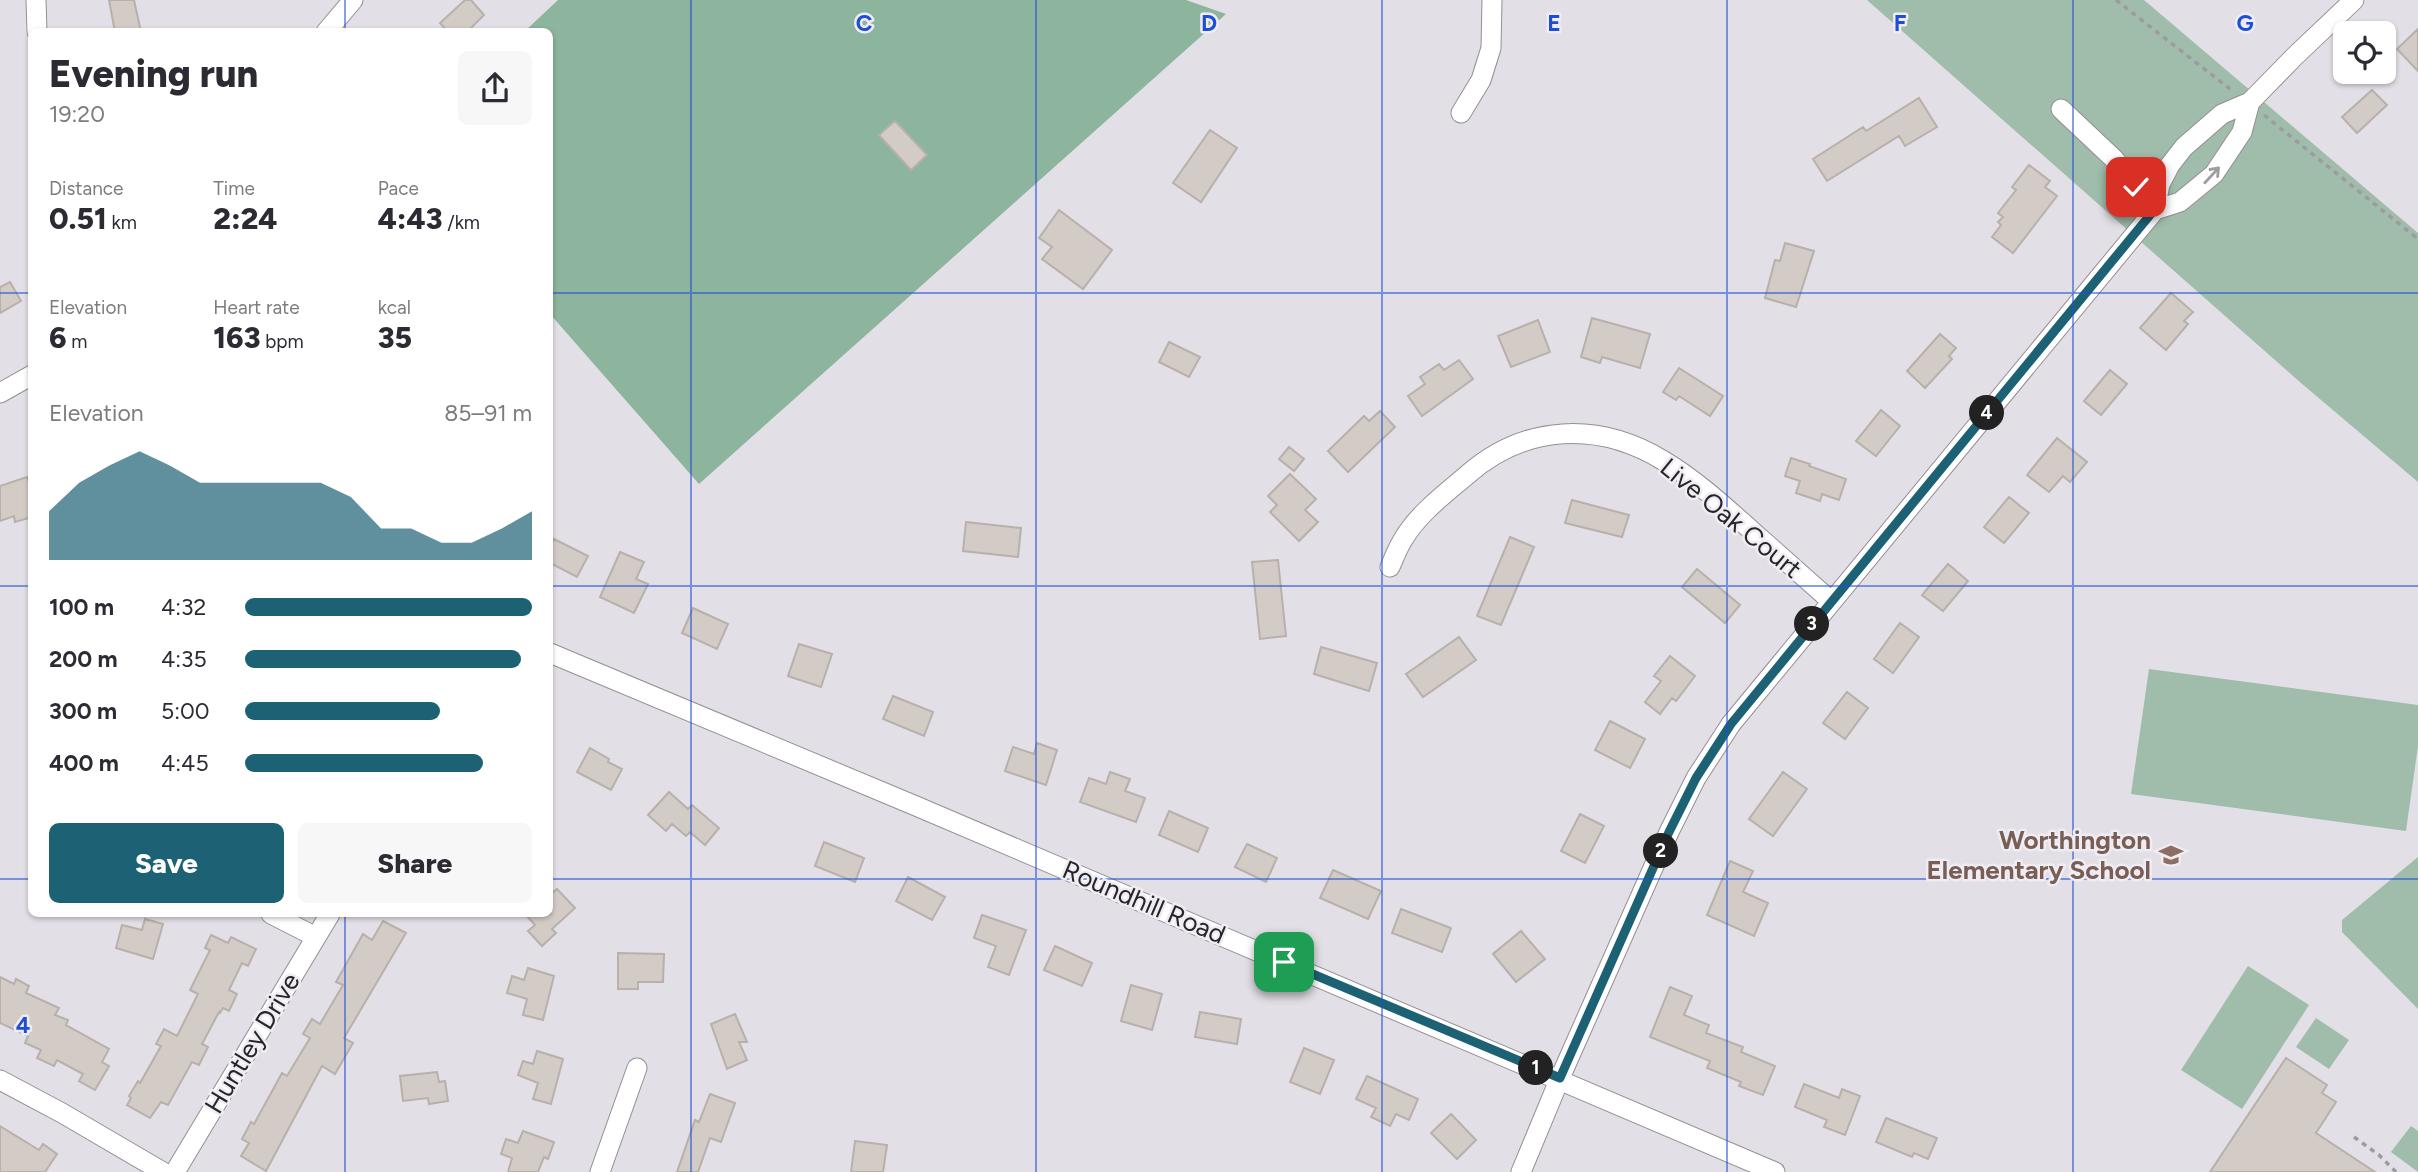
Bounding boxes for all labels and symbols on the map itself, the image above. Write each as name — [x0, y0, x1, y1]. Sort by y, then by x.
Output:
text: C — [856, 9, 873, 37]
text: D — [1201, 9, 1217, 37]
text: E — [1547, 9, 1561, 37]
text: F — [1894, 9, 1907, 37]
text: G — [2236, 9, 2254, 37]
pin — [2106, 157, 2166, 217]
one-way arrow — [2204, 166, 2220, 184]
pin: 4 — [1969, 396, 2004, 430]
street label: Live Oak Court — [1654, 451, 1808, 585]
pin: 3 — [1794, 606, 1829, 642]
place label: Worthington Elementary School — [1927, 824, 2151, 886]
pin: 2 — [1644, 834, 1678, 868]
school or university icon: Worthington Elementary School — [2157, 841, 2185, 869]
street label: Roundhill Road — [1058, 853, 1230, 951]
pin — [1254, 932, 1314, 992]
street label: Huntley Drive — [198, 967, 306, 1119]
text: 4 — [16, 1011, 30, 1039]
pin: 1 — [1518, 1050, 1554, 1086]

